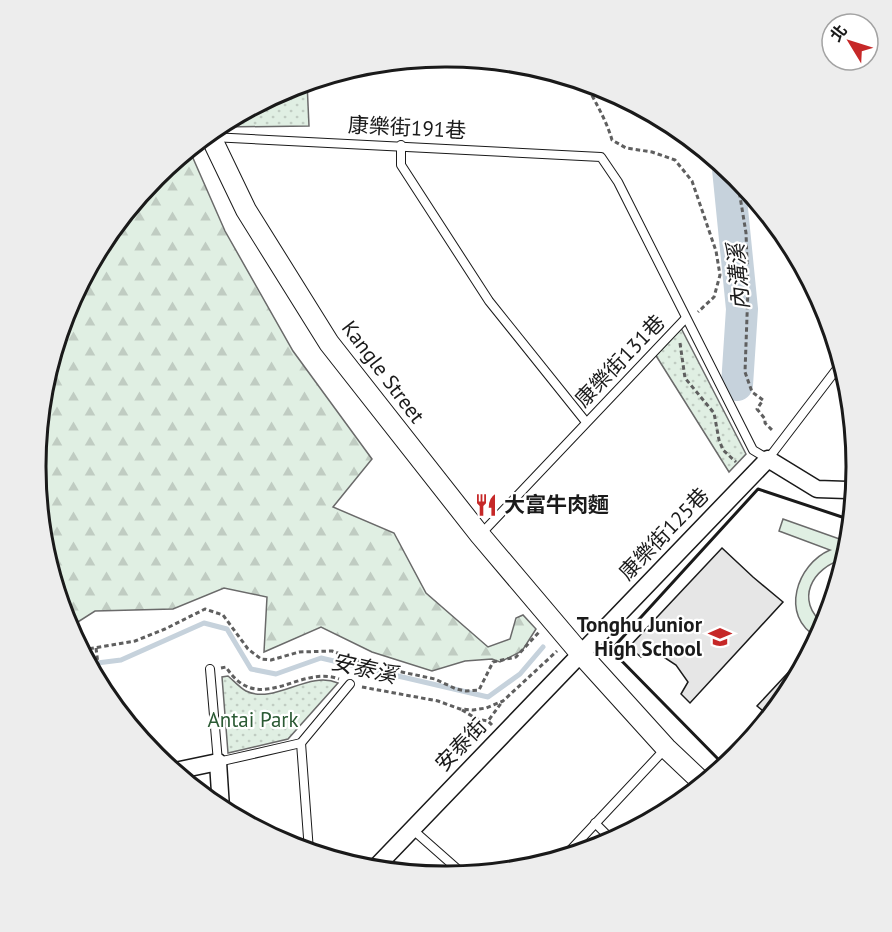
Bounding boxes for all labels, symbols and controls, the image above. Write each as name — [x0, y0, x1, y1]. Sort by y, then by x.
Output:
north arrow — [820, 12, 880, 72]
text: 北 — [825, 20, 851, 45]
street label: 康樂街191巷 — [347, 111, 467, 144]
water label: 內溝溪 — [721, 240, 755, 311]
street label: 康樂街131巷 — [569, 309, 670, 413]
street label: Kangle Street — [336, 315, 431, 428]
street label: 康樂街125巷 — [613, 482, 714, 586]
place label: 大富牛肉麵 — [504, 491, 609, 518]
restaurant icon: 大富牛肉麵 — [473, 492, 499, 518]
place label: Tonghu Junior High School — [577, 611, 703, 662]
school or university icon: Tonghu Junior High School — [707, 624, 733, 650]
water label: 安泰溪 — [329, 647, 402, 690]
park label: Antai Park — [207, 706, 299, 733]
street label: 安泰街 — [429, 713, 492, 777]

